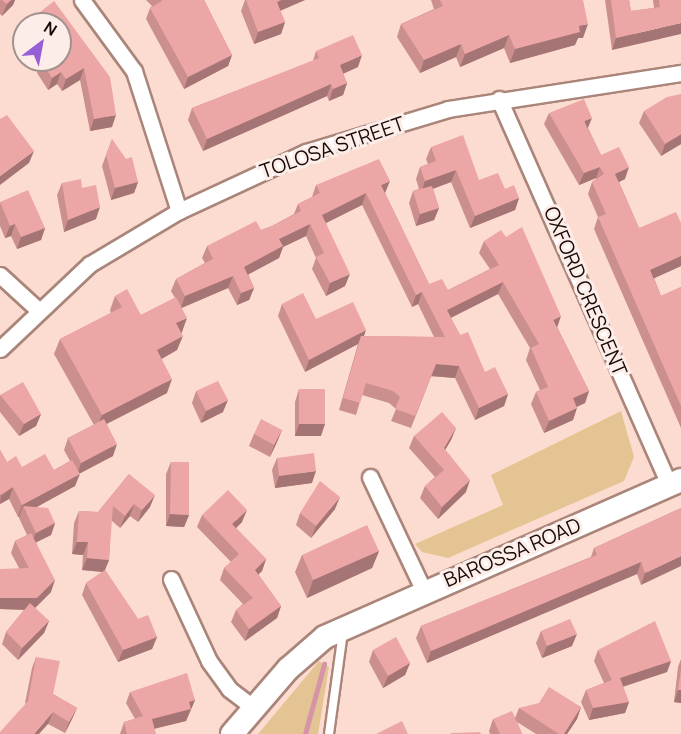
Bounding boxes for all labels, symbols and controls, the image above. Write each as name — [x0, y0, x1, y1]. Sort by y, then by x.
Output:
north arrow — [12, 12, 72, 72]
text: N — [40, 16, 61, 41]
street label: TOLOSA STREET — [257, 111, 407, 183]
street label: OXFORD CRESCENT — [539, 203, 633, 379]
street label: BAROSSA ROAD — [440, 512, 584, 592]

